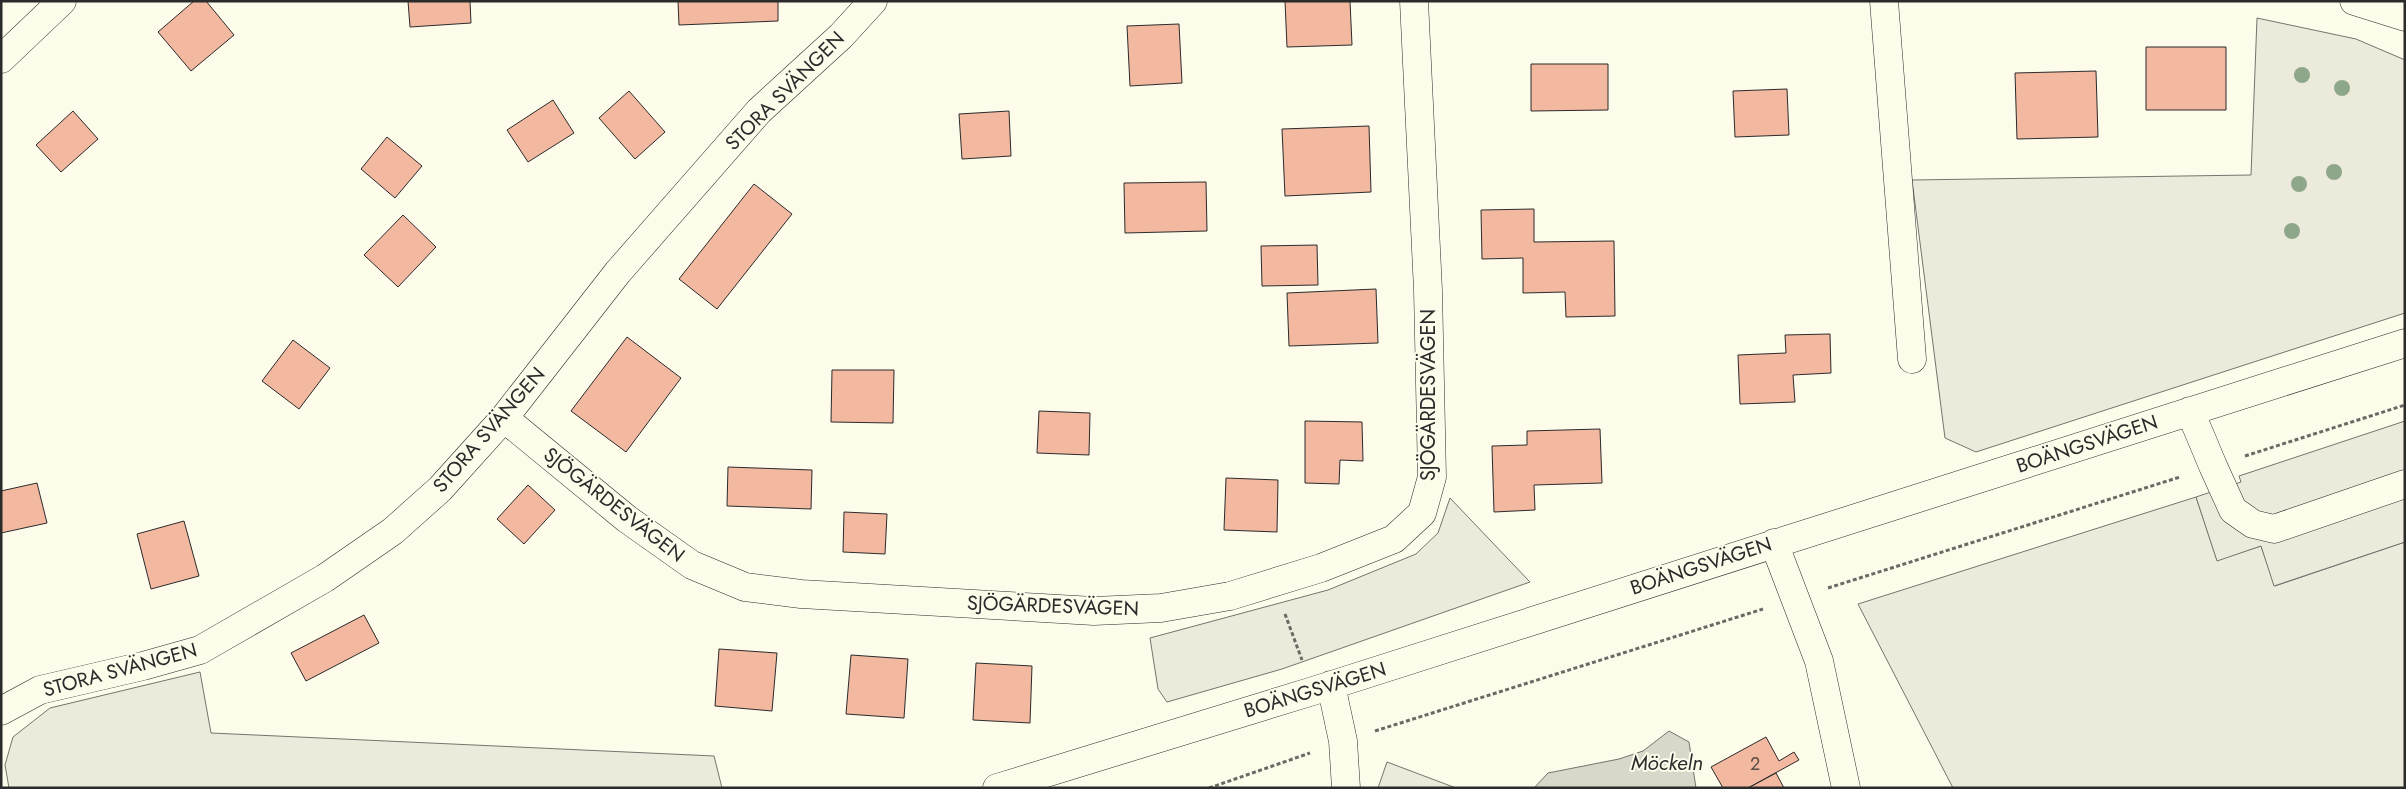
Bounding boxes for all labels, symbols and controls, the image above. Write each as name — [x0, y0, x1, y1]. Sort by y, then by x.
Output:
street label: STORA SVÄNGEN — [719, 25, 851, 157]
street label: SJÖGÄRDESVÄGEN — [1414, 309, 1443, 481]
street label: STORA SVÄNGEN — [426, 361, 552, 499]
street label: BOÄNGSVÄGEN — [2012, 407, 2162, 481]
street label: SJÖGÄRDESVÄGEN — [537, 441, 691, 569]
street label: BOÄNGSVÄGEN — [1626, 529, 1776, 603]
street label: SJÖGÄRDESVÄGEN — [966, 589, 1140, 623]
street label: STORA SVÄNGEN — [40, 636, 200, 704]
street label: BOÄNGSVÄGEN — [1240, 655, 1390, 725]
water label: Möckeln — [1631, 748, 1703, 778]
house number: 2 — [1750, 751, 1760, 777]

